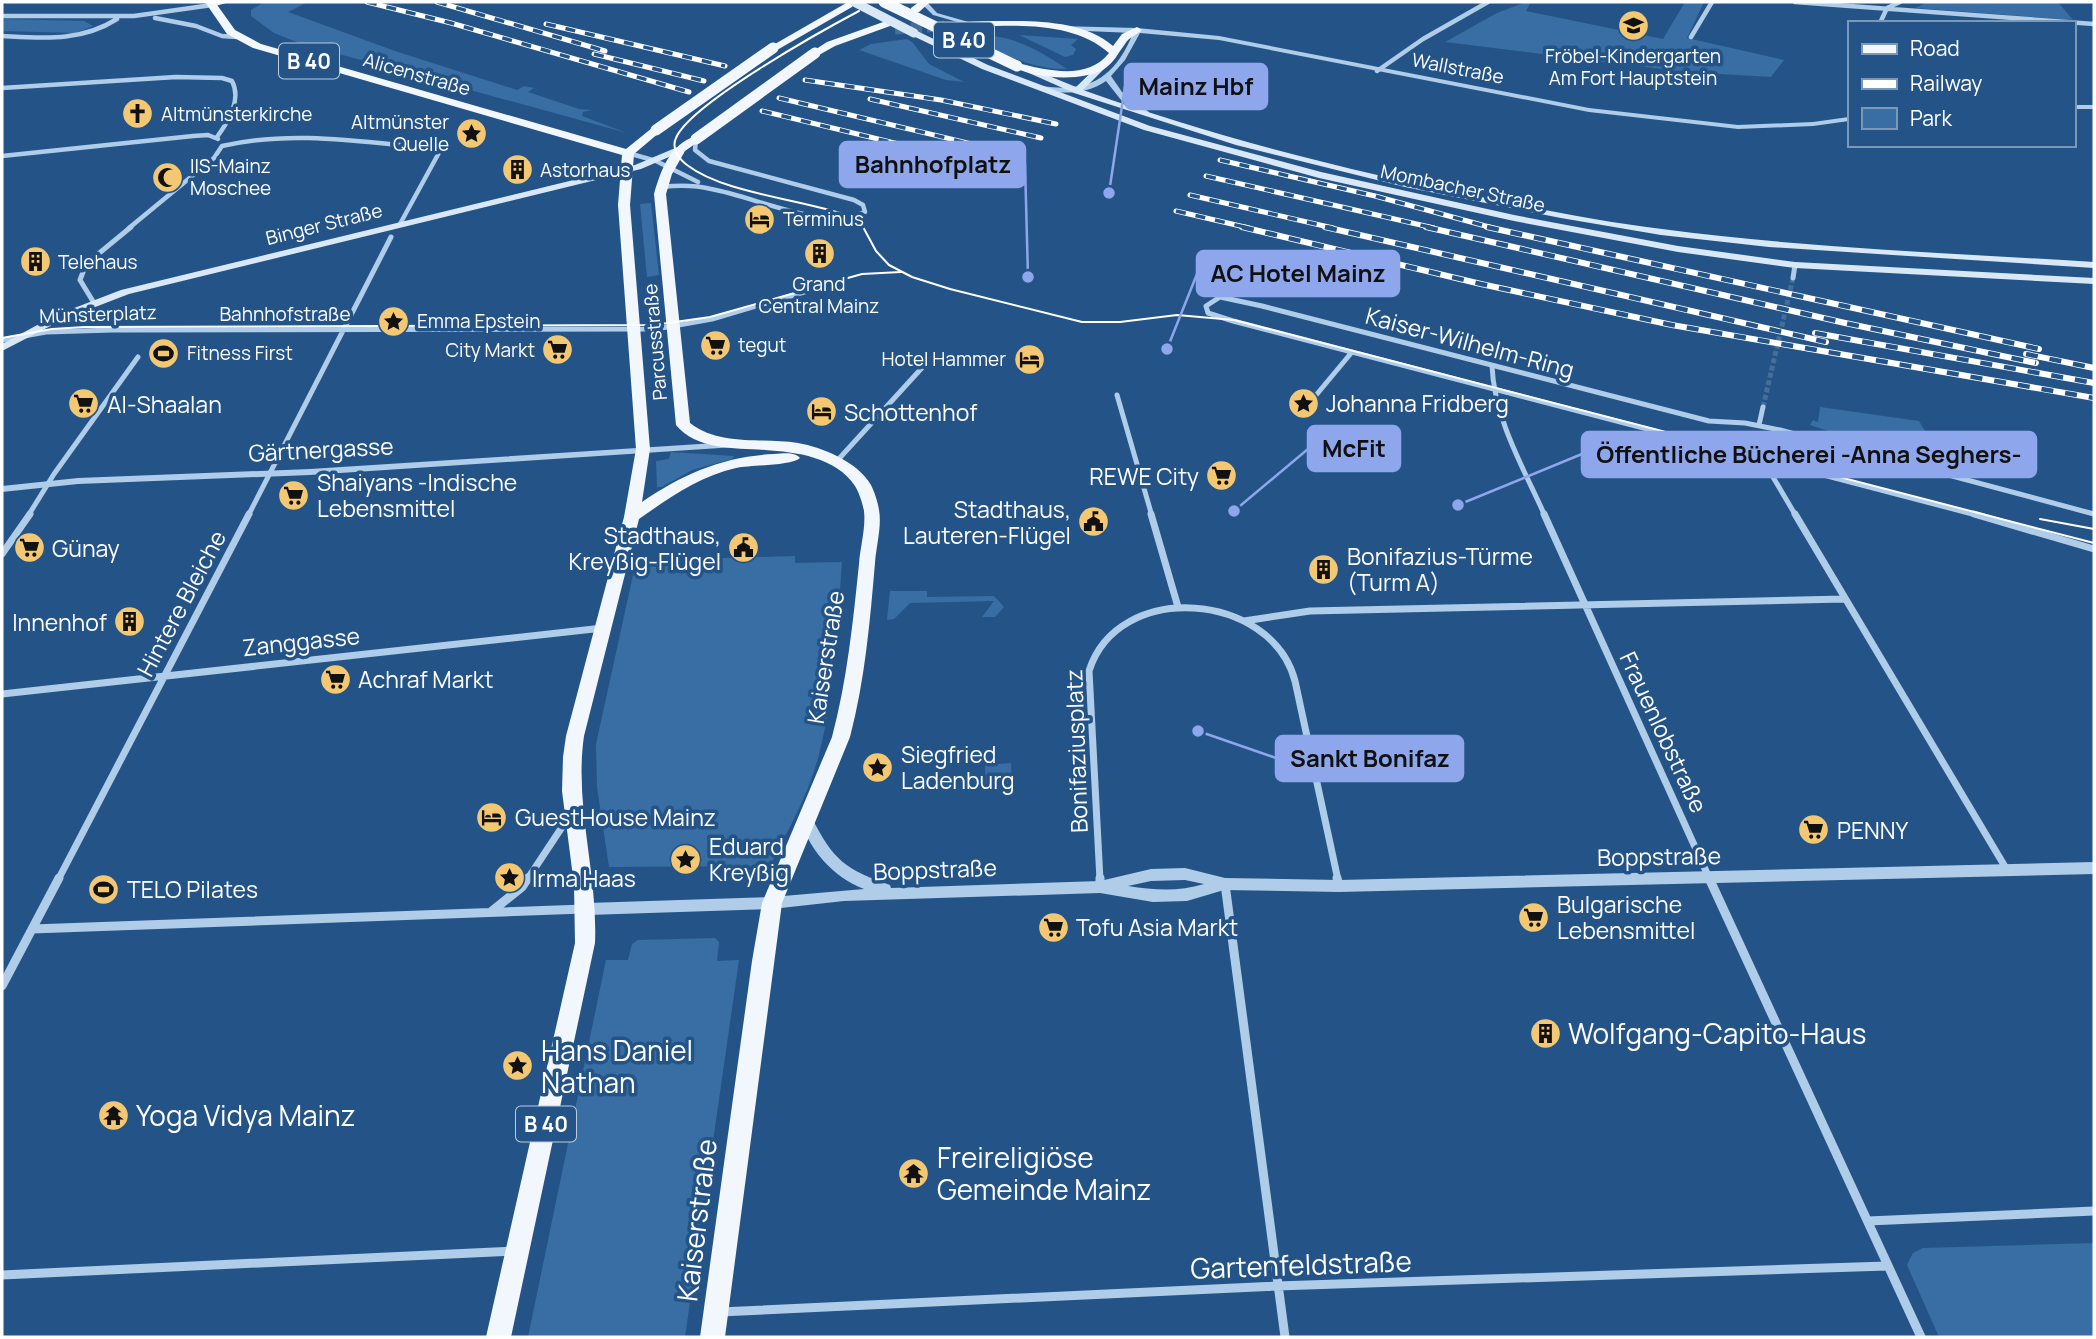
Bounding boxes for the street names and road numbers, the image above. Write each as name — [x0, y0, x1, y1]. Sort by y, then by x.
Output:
road number: B 40 — [934, 22, 994, 58]
road number: B 40 — [279, 43, 339, 78]
street label: Alicenstraße — [360, 46, 474, 102]
street label: Wallstraße — [1410, 46, 1506, 90]
street label: Mombacher Straße — [1378, 158, 1548, 218]
street label: Binger Straße — [263, 197, 385, 251]
street label: Parcusstraße — [637, 283, 673, 401]
street label: Münsterplatz — [39, 299, 157, 329]
street label: Kaiser-Wilhelm-Ring — [1362, 299, 1578, 385]
street label: Bahnhofstraße — [219, 301, 351, 327]
street label: Gärtnergasse — [248, 429, 394, 469]
street label: Hintere Bleiche — [129, 524, 233, 682]
street label: Kaiserstraße — [799, 588, 851, 726]
street label: Zanggasse — [241, 619, 361, 663]
street label: Frauenlobstraße — [1613, 646, 1715, 818]
street label: Bonifaziusplatz — [1057, 669, 1095, 833]
street label: Boppstraße — [1597, 839, 1721, 873]
street label: Boppstraße — [873, 851, 997, 887]
road number: B 40 — [516, 1106, 576, 1142]
street label: Kaiserstraße — [667, 1137, 725, 1303]
street label: Gartenfeldstraße — [1190, 1241, 1412, 1287]

